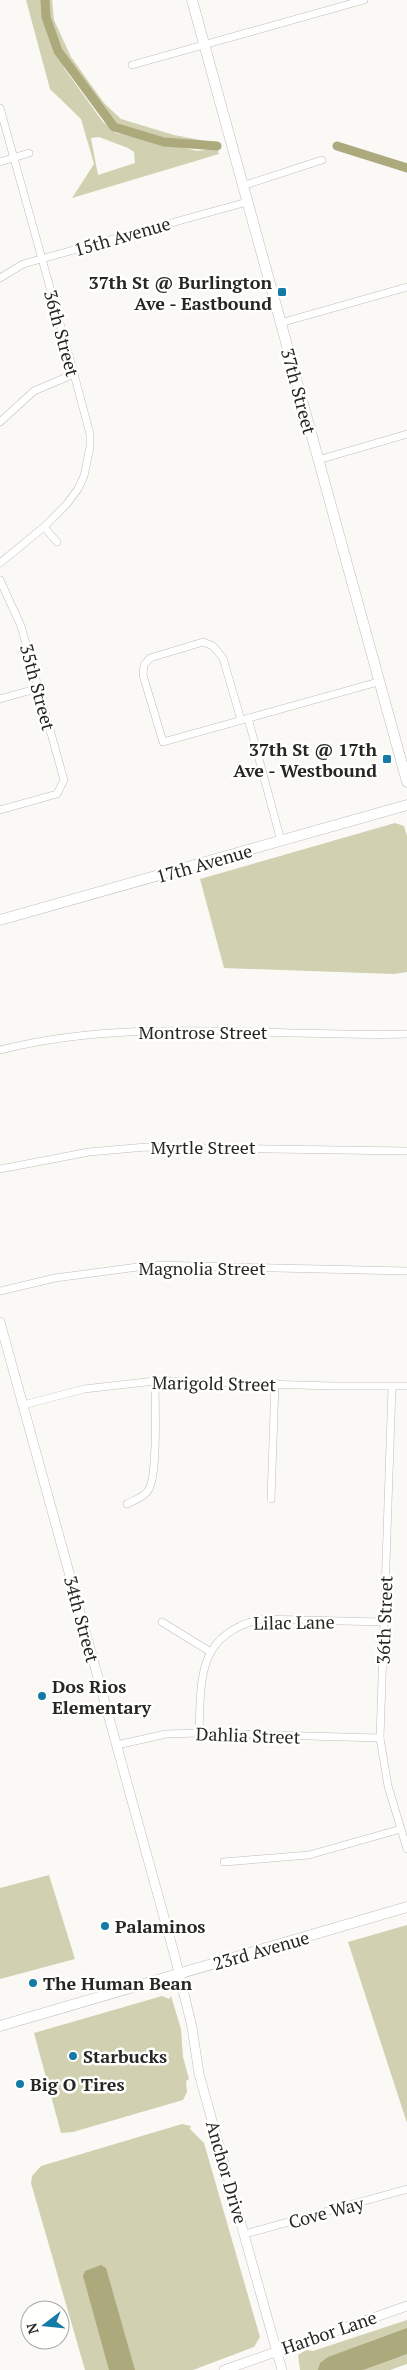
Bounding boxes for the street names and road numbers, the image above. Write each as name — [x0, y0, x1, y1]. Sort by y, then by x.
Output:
street label: 15th Avenue — [71, 211, 173, 261]
street label: 36th Street — [39, 287, 85, 379]
street label: 37th Street — [276, 345, 322, 437]
street label: 35th Street — [15, 641, 61, 733]
street label: 17th Avenue — [153, 838, 255, 888]
street label: Montrose Street — [138, 1020, 268, 1044]
street label: Myrtle Street — [150, 1135, 256, 1159]
street label: Magnolia Street — [138, 1256, 266, 1280]
street label: Marigold Street — [152, 1370, 277, 1396]
street label: 34th Street — [59, 1573, 105, 1665]
street label: 36th Street — [370, 1575, 398, 1665]
street label: Lilac Lane — [253, 1609, 335, 1635]
street label: Dahlia Street — [195, 1721, 301, 1749]
street label: 23rd Avenue — [210, 1925, 312, 1975]
street label: Anchor Drive — [201, 2118, 253, 2226]
street label: Cove Way — [286, 2190, 367, 2234]
street label: Harbor Lane — [278, 2305, 380, 2359]

